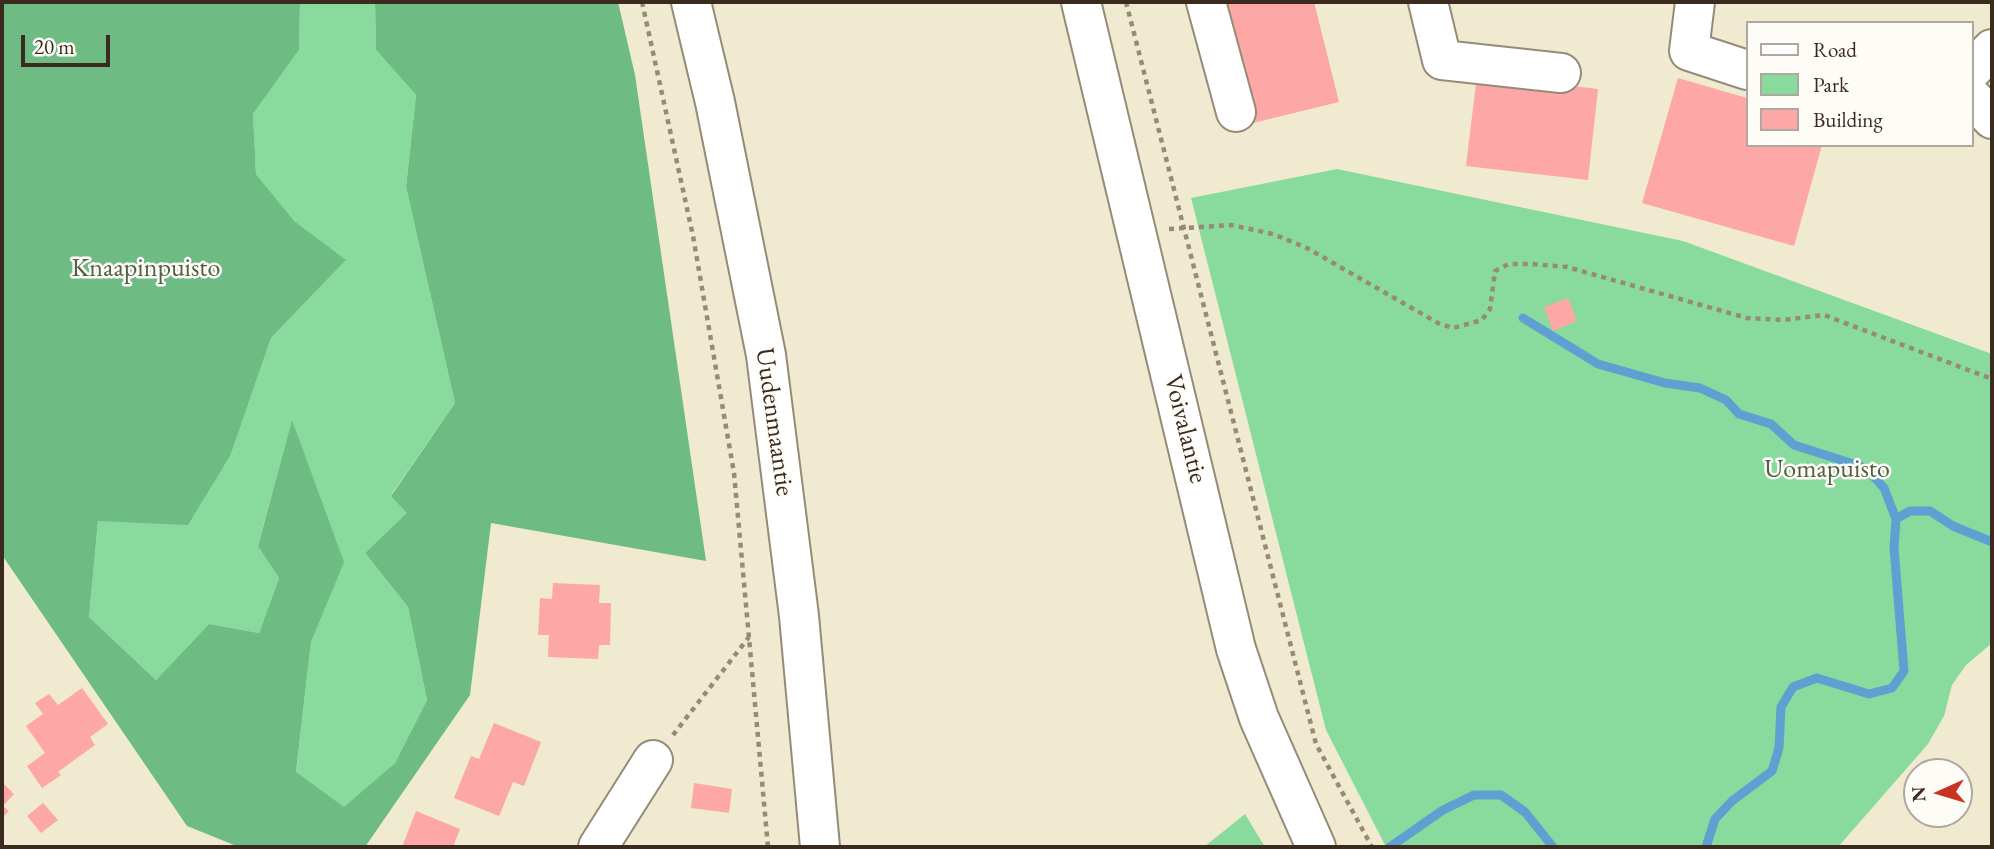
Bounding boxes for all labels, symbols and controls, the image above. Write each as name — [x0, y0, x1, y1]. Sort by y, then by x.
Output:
scale bar — [24, 21, 114, 65]
legend — [1745, 21, 1973, 147]
text: 20 m — [34, 33, 75, 60]
text: Road — [1813, 36, 1857, 63]
text: Park — [1813, 71, 1849, 98]
text: Building — [1813, 106, 1883, 133]
park label: Knaapinpuisto — [72, 253, 220, 285]
street label: Uudenmaantie — [748, 346, 800, 498]
street label: Voivalantie — [1156, 372, 1214, 486]
park label: Uomapuisto — [1764, 454, 1890, 486]
north arrow — [1903, 758, 1973, 828]
text: N — [1906, 786, 1932, 803]

